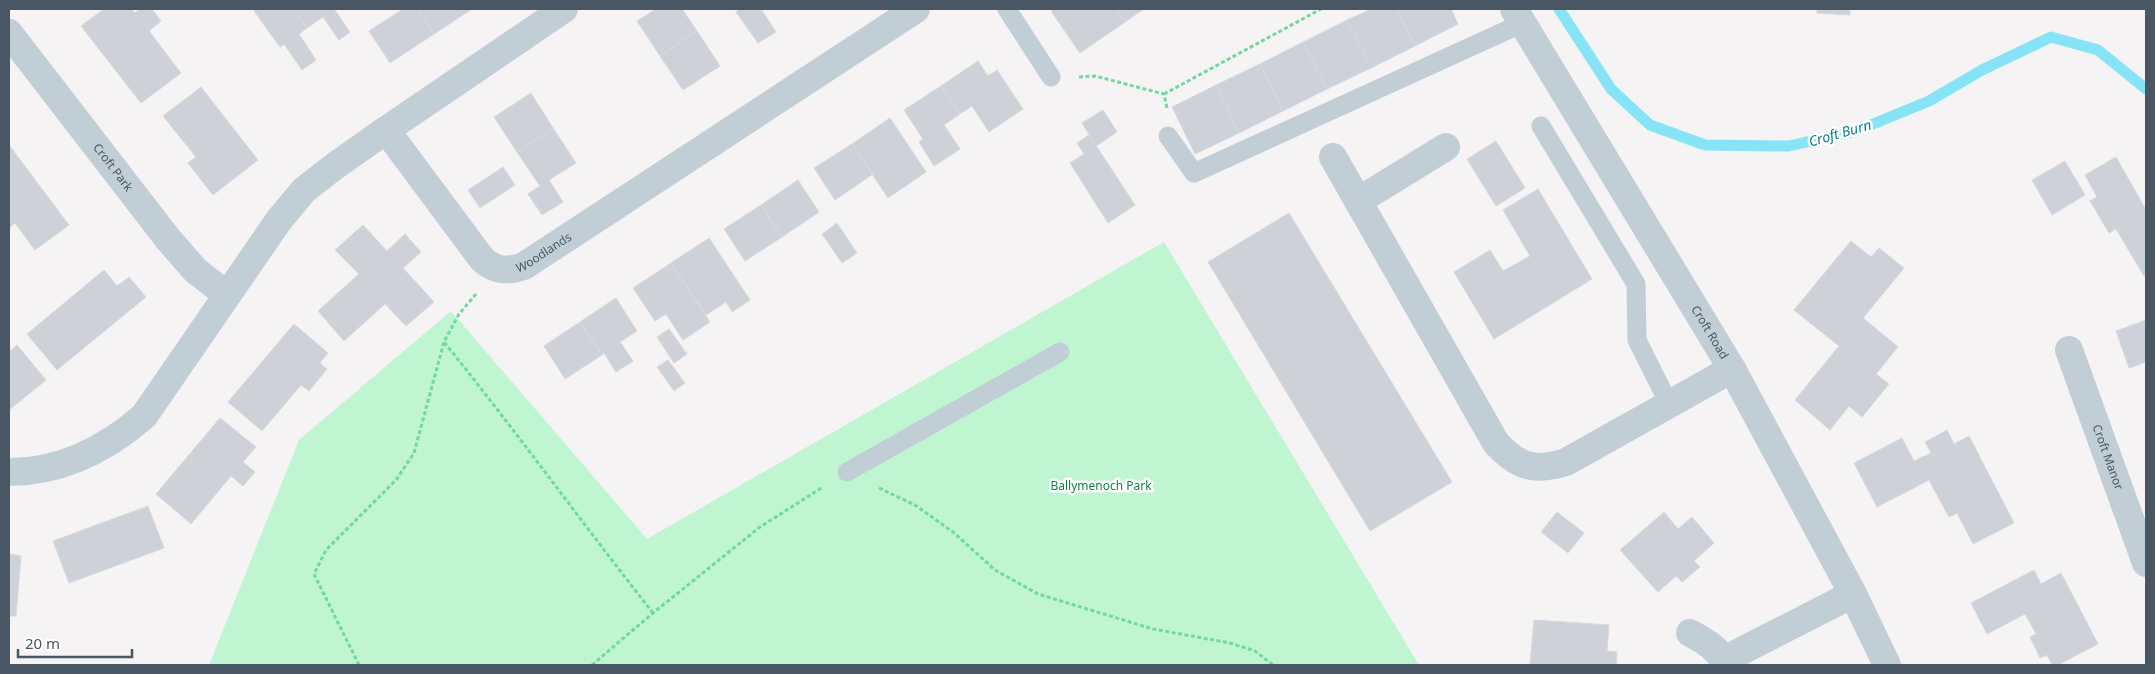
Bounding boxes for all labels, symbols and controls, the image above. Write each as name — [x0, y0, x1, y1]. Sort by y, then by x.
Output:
water label: Croft Burn — [1806, 115, 1873, 151]
street label: Croft Park — [89, 140, 138, 195]
street label: Woodlands — [513, 228, 575, 276]
street label: Croft Road — [1687, 302, 1733, 362]
street label: Croft Manor — [2089, 422, 2128, 492]
park label: Ballymenoch Park — [1050, 477, 1152, 494]
scale bar — [18, 626, 131, 658]
text: 20 m — [25, 633, 60, 653]

